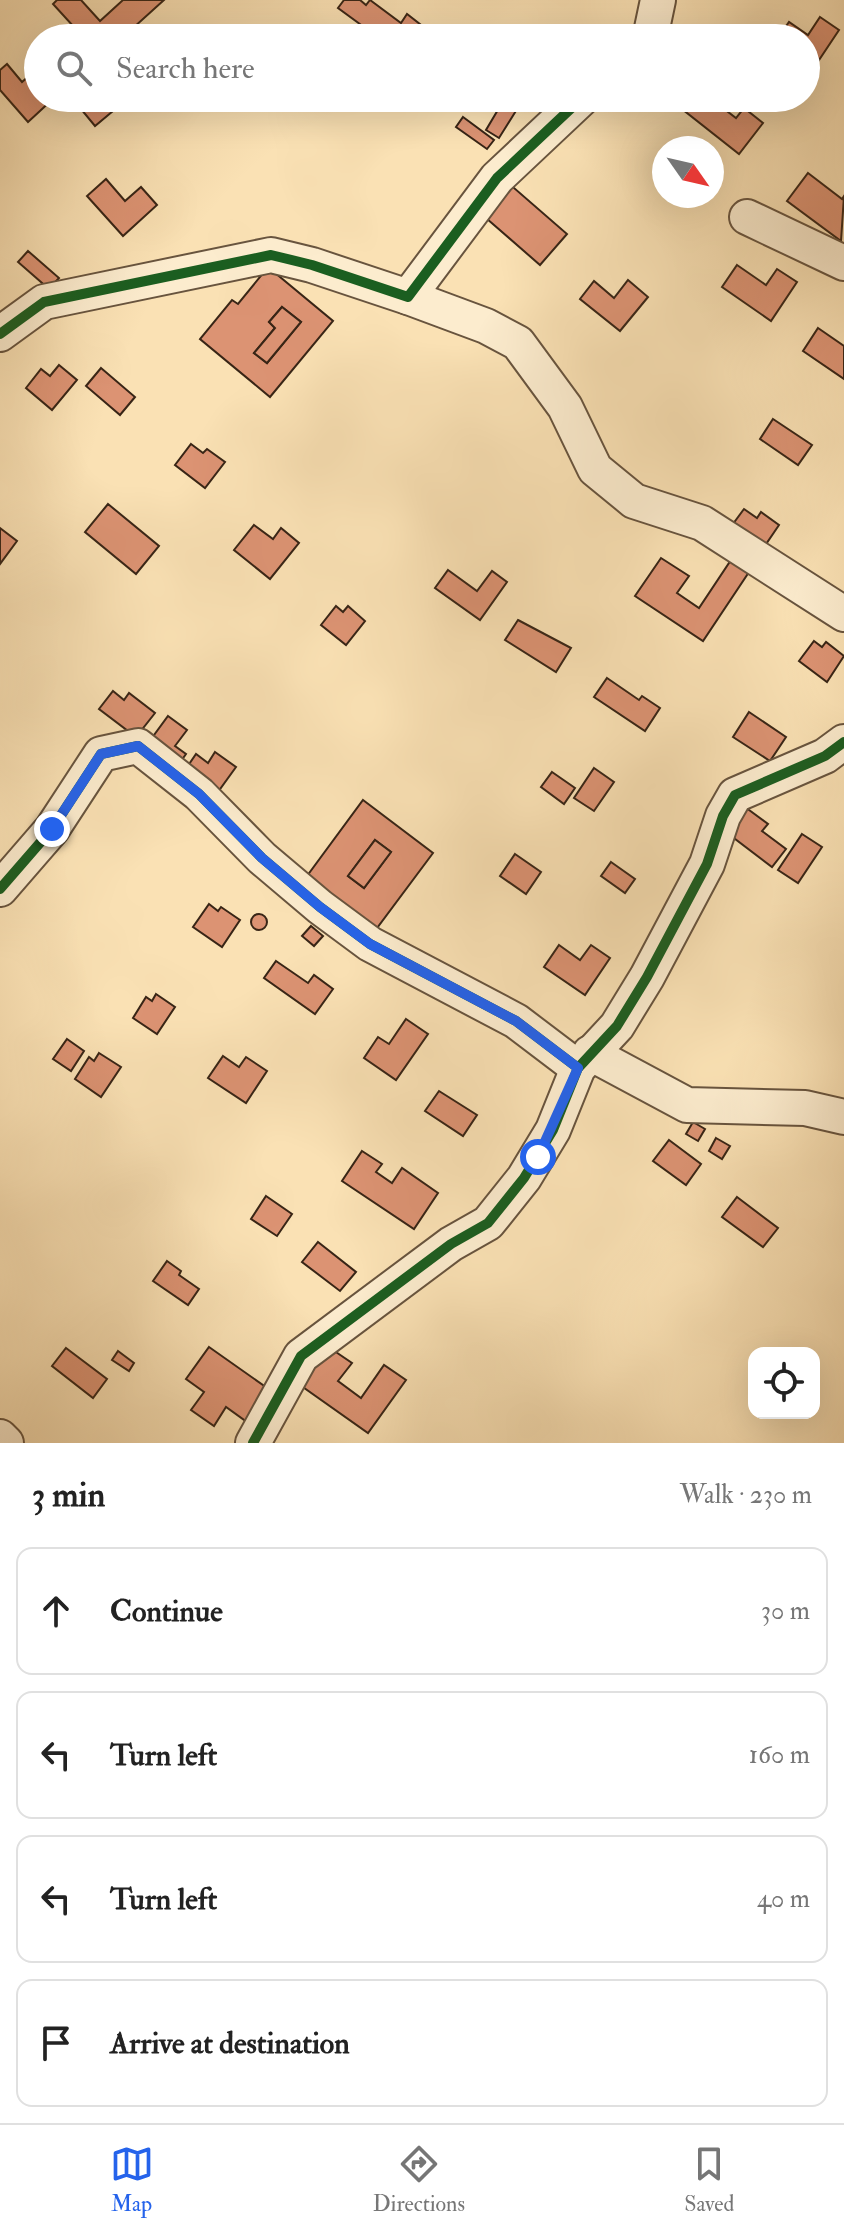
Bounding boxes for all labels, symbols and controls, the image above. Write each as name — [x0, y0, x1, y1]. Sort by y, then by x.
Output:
search box — [24, 24, 820, 112]
icon: search — [52, 46, 96, 90]
text: Search here — [116, 50, 255, 87]
north arrow — [652, 136, 724, 208]
route end — [34, 811, 70, 847]
route start — [520, 1139, 556, 1175]
map controls — [748, 1347, 820, 1419]
button: locate — [748, 1347, 820, 1419]
text: 3 min — [32, 1474, 105, 1517]
text: Walk · 230 m — [680, 1479, 812, 1511]
icon: ahead — [34, 1589, 78, 1633]
text: Continue — [110, 1593, 223, 1630]
text: 30 m — [761, 1595, 810, 1627]
icon: left — [34, 1733, 78, 1777]
text: Turn left — [110, 1737, 217, 1774]
text: 160 m — [749, 1739, 810, 1771]
icon: left — [34, 1877, 78, 1921]
text: Turn left — [110, 1881, 217, 1918]
text: 40 m — [757, 1883, 810, 1915]
icon: arrive — [34, 2021, 78, 2065]
text: Arrive at destination — [110, 2025, 350, 2062]
tab: Map — [110, 2142, 154, 2218]
tab: Directions — [373, 2142, 465, 2218]
tab: Saved — [684, 2142, 734, 2218]

